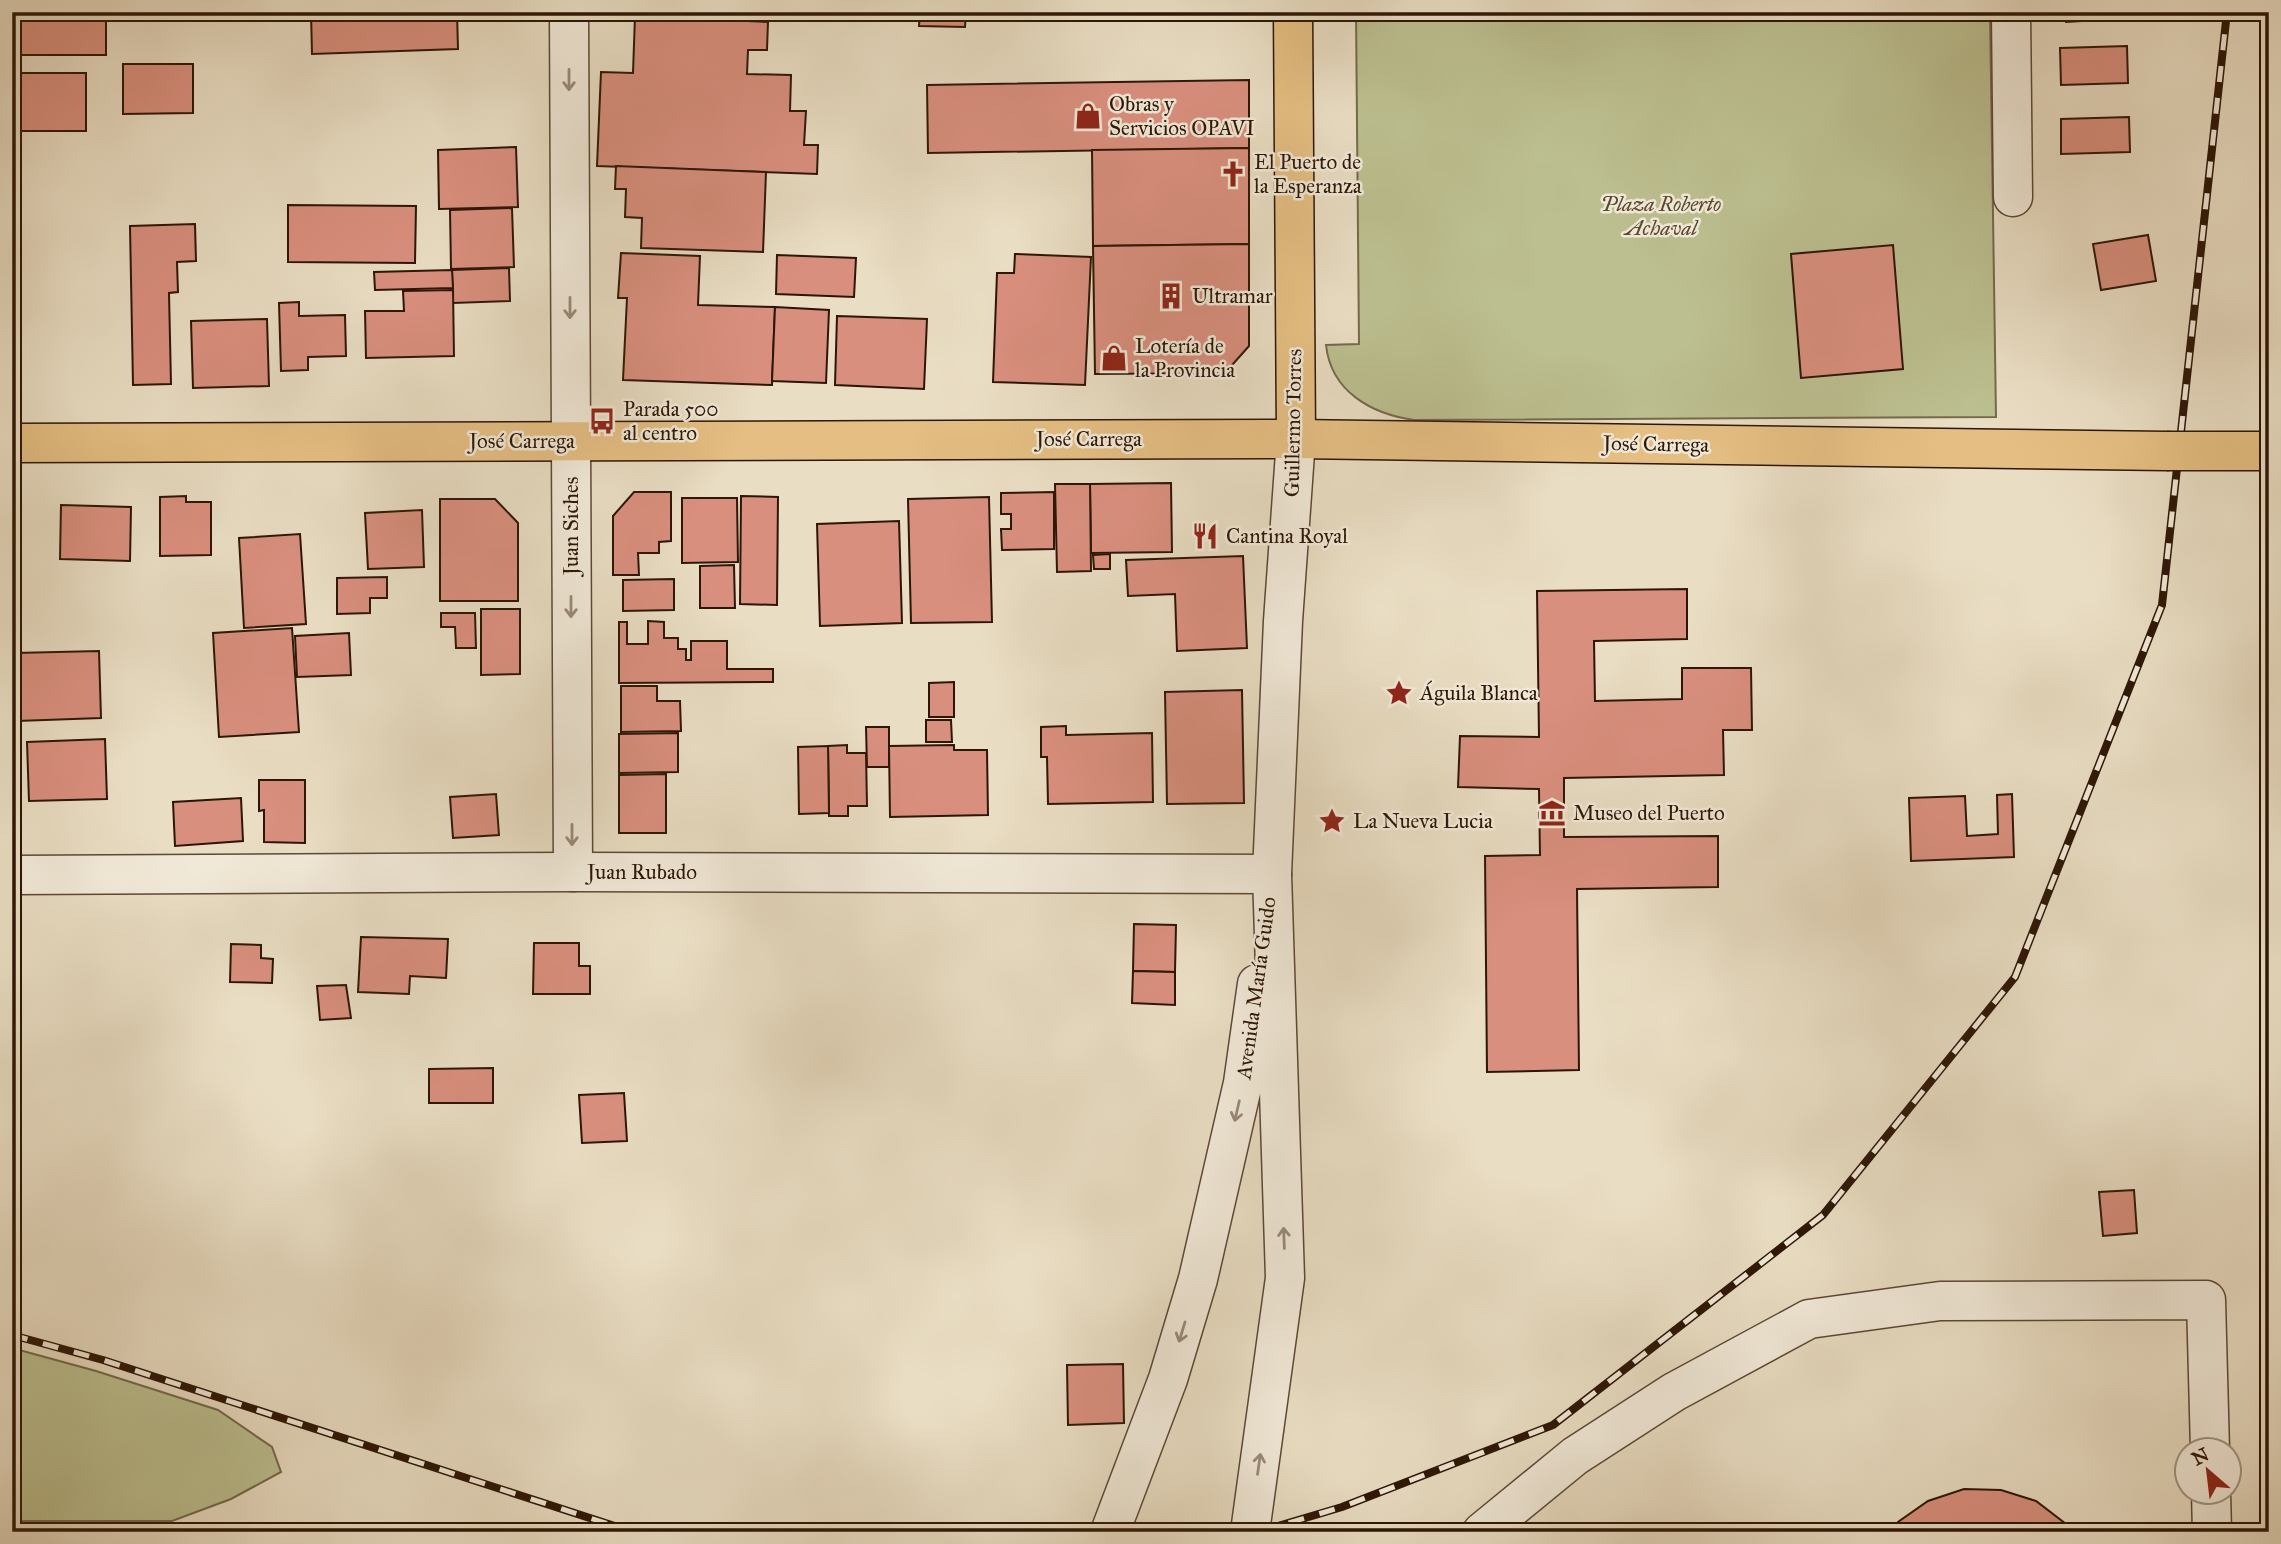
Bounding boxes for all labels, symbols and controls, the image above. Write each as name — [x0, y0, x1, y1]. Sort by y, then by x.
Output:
one-way arrow — [562, 69, 576, 92]
place label: Obras y Servicios OPAVI — [1109, 91, 1255, 141]
shop icon: Obras y Servicios OPAVI — [1073, 101, 1103, 131]
place label: El Puerto de la Esperanza — [1254, 149, 1362, 199]
church icon: El Puerto de la Esperanza — [1218, 159, 1248, 189]
park label: Plaza Roberto Achaval — [1601, 191, 1721, 241]
building icon: Ultramar — [1156, 281, 1186, 311]
place label: Ultramar — [1192, 283, 1273, 309]
one-way arrow — [563, 296, 577, 319]
place label: Lotería de la Provincia — [1135, 333, 1235, 383]
shop icon: Lotería de la Provincia — [1099, 343, 1129, 373]
street label: Guillermo Torres — [1279, 349, 1307, 497]
place label: Parada 500 al centro — [623, 396, 718, 446]
bus stop icon: Parada 500 al centro — [587, 406, 617, 436]
street label: José Carrega — [1034, 426, 1142, 452]
street label: José Carrega — [467, 428, 575, 454]
street label: José Carrega — [1601, 430, 1709, 458]
street label: Juan Siches — [558, 477, 584, 577]
restaurant icon: Cantina Royal — [1190, 521, 1220, 551]
place label: Cantina Royal — [1226, 523, 1348, 549]
one-way arrow — [564, 596, 578, 619]
place icon: Águila Blanca — [1384, 678, 1414, 708]
place label: Águila Blanca — [1419, 680, 1538, 706]
museum icon: Museo del Puerto — [1537, 798, 1567, 828]
place label: Museo del Puerto — [1573, 800, 1725, 826]
place icon: La Nueva Lucia — [1317, 806, 1347, 836]
place label: La Nueva Lucia — [1353, 808, 1493, 834]
one-way arrow — [566, 823, 579, 846]
street label: Juan Rubado — [585, 859, 697, 885]
street label: Avenida María Guido — [1230, 895, 1282, 1082]
one-way arrow — [1229, 1100, 1242, 1122]
one-way arrow — [1277, 1227, 1290, 1250]
one-way arrow — [1175, 1321, 1188, 1343]
north arrow — [2172, 1436, 2242, 1506]
text: N — [2188, 1442, 2213, 1470]
one-way arrow — [1253, 1453, 1266, 1476]

